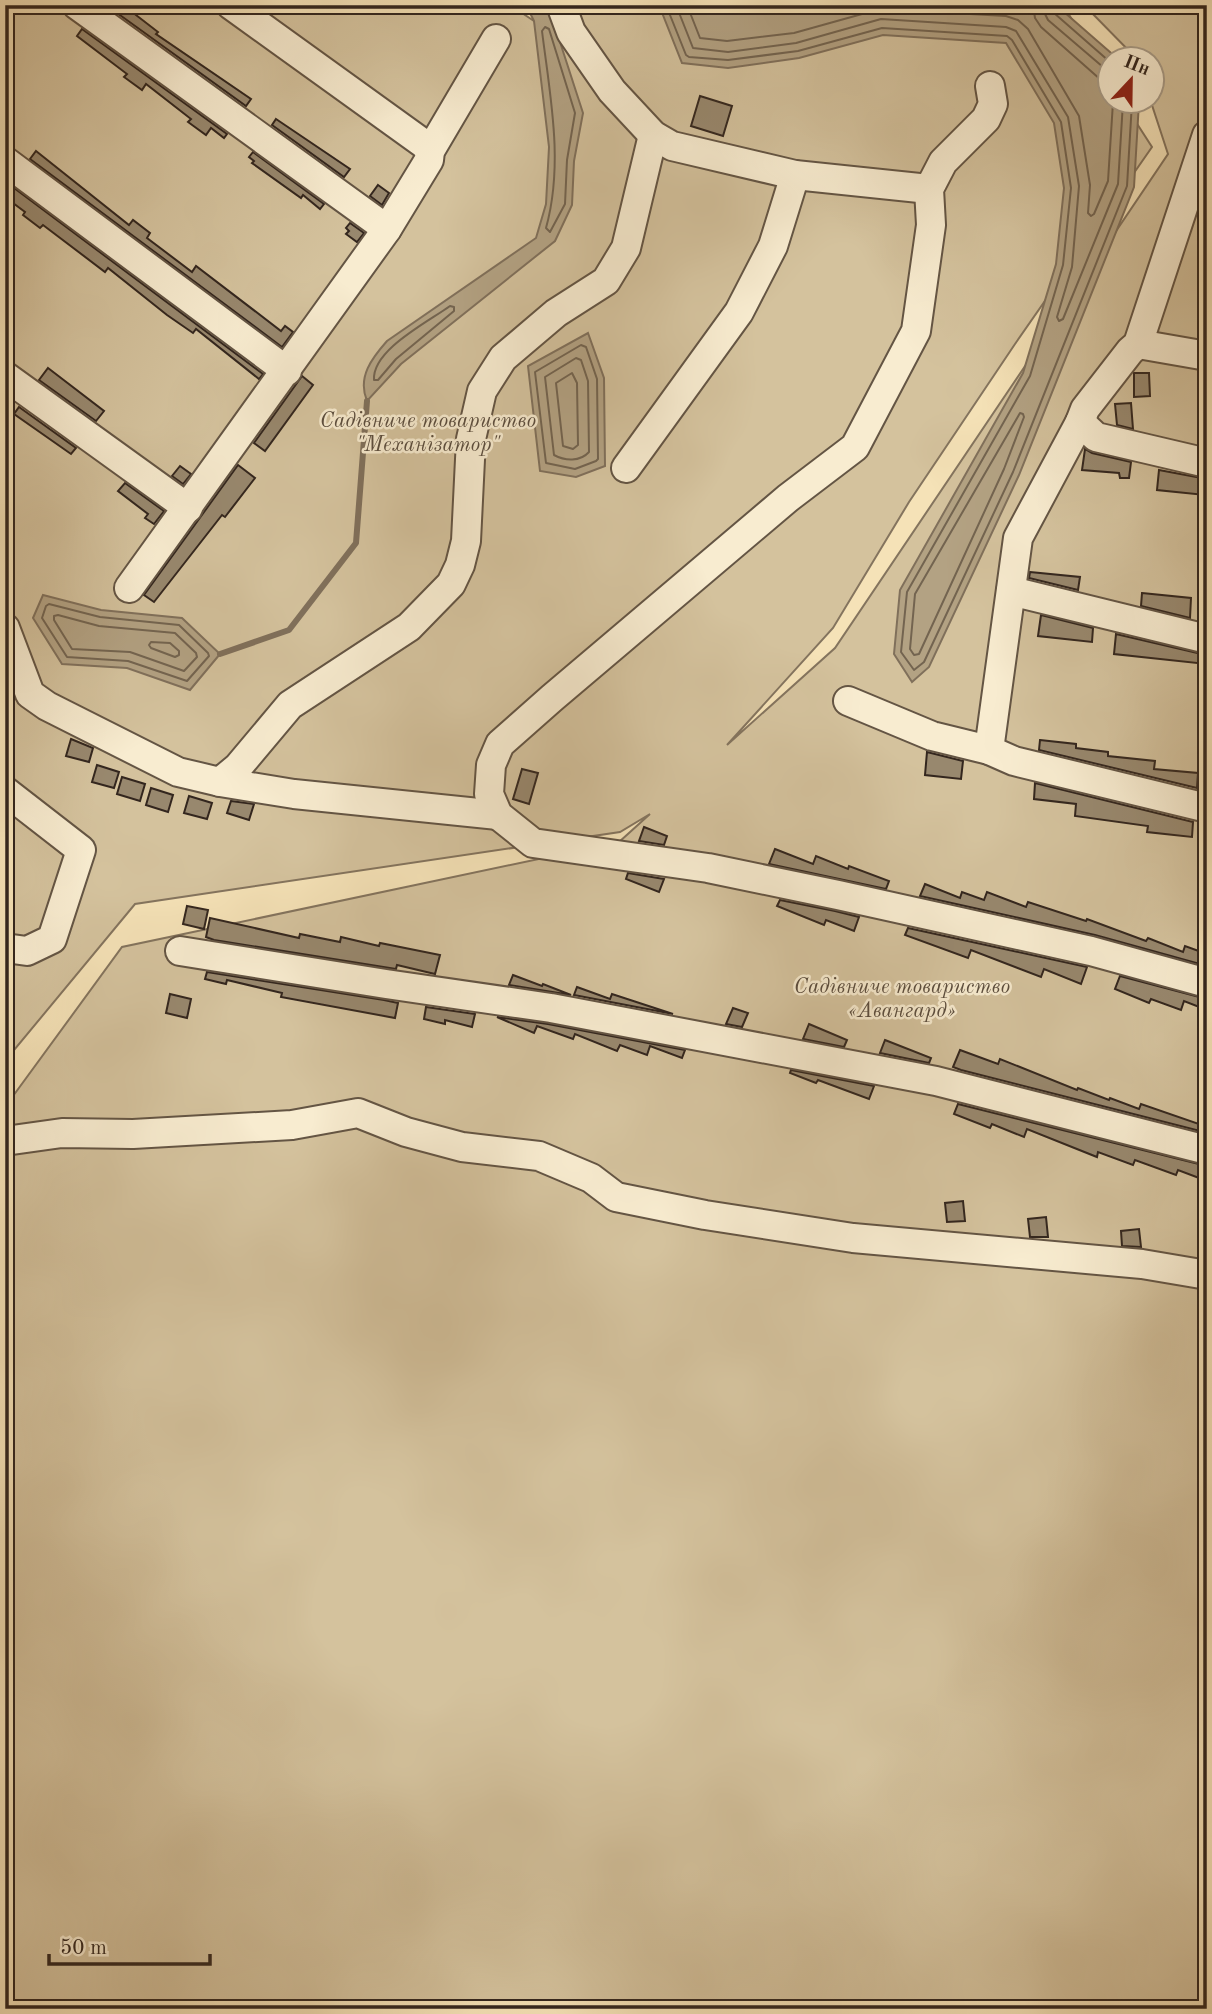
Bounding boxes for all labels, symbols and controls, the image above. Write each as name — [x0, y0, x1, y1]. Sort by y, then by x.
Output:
north arrow — [1096, 46, 1166, 116]
text: Пн — [1121, 53, 1152, 80]
park label: Садівниче товариство "Механізатор" — [320, 411, 536, 456]
park label: Садівниче товариство «Авангард» — [794, 977, 1010, 1022]
scale bar — [49, 1923, 210, 1967]
text: 50 m — [60, 1938, 107, 1959]

